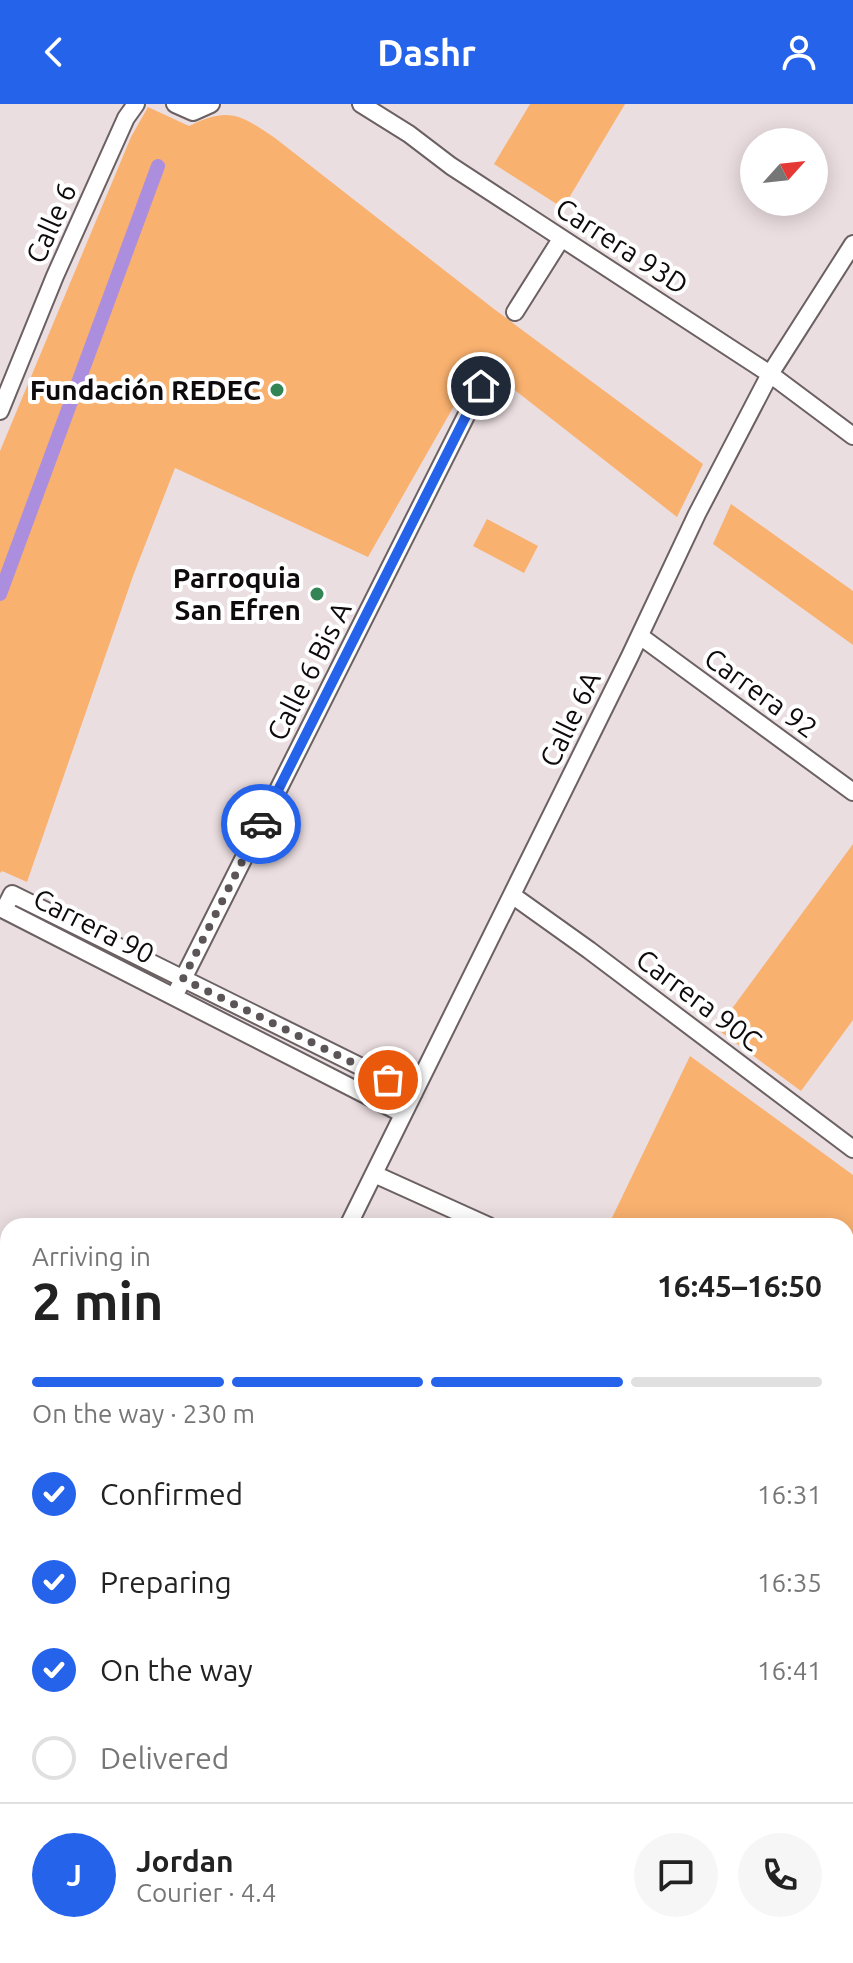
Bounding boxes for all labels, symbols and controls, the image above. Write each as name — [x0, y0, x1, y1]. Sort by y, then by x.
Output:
icon: back — [32, 30, 76, 74]
icon: person — [777, 30, 821, 74]
text: Dashr — [377, 32, 476, 73]
north arrow — [740, 128, 828, 216]
map controls — [740, 128, 828, 216]
street label: Calle 6 — [19, 178, 82, 267]
street label: Carrera 93D — [551, 191, 694, 300]
pin — [447, 352, 515, 420]
icon: home — [459, 364, 503, 408]
place label: Fundación REDEC — [30, 374, 261, 405]
marker: Fundación REDEC — [268, 381, 286, 399]
place label: Parroquia San Efren — [173, 562, 301, 625]
marker: Parroquia San Efren — [308, 585, 326, 603]
street label: Calle 6 Bis A — [260, 596, 357, 745]
street label: Carrera 92 — [699, 641, 823, 744]
street label: Calle 6A — [533, 666, 606, 771]
courier — [221, 784, 301, 864]
icon: car — [239, 802, 283, 846]
street label: Carrera 90 — [29, 882, 160, 969]
street label: Carrera 90C — [631, 943, 768, 1057]
pin — [354, 1046, 422, 1114]
icon: bag — [366, 1058, 410, 1102]
text: Arriving in — [32, 1242, 151, 1271]
text: 16:45–16:50 — [657, 1269, 822, 1303]
text: 2 min — [32, 1272, 163, 1330]
text: On the way · 230 m — [32, 1399, 255, 1428]
icon: check — [32, 1472, 76, 1516]
text: Confirmed — [100, 1477, 243, 1511]
text: 16:31 — [757, 1480, 822, 1509]
icon: check — [32, 1560, 76, 1604]
text: Preparing — [100, 1565, 232, 1599]
text: 16:35 — [757, 1568, 822, 1597]
icon: check — [32, 1648, 76, 1692]
text: On the way — [100, 1653, 253, 1687]
text: 16:41 — [757, 1656, 822, 1685]
text: Delivered — [100, 1741, 229, 1775]
button: chat — [634, 1833, 718, 1917]
button: phone — [738, 1833, 822, 1917]
text: Jordan — [136, 1844, 234, 1878]
text: J — [66, 1858, 82, 1892]
text: Courier · 4.4 — [136, 1878, 276, 1907]

